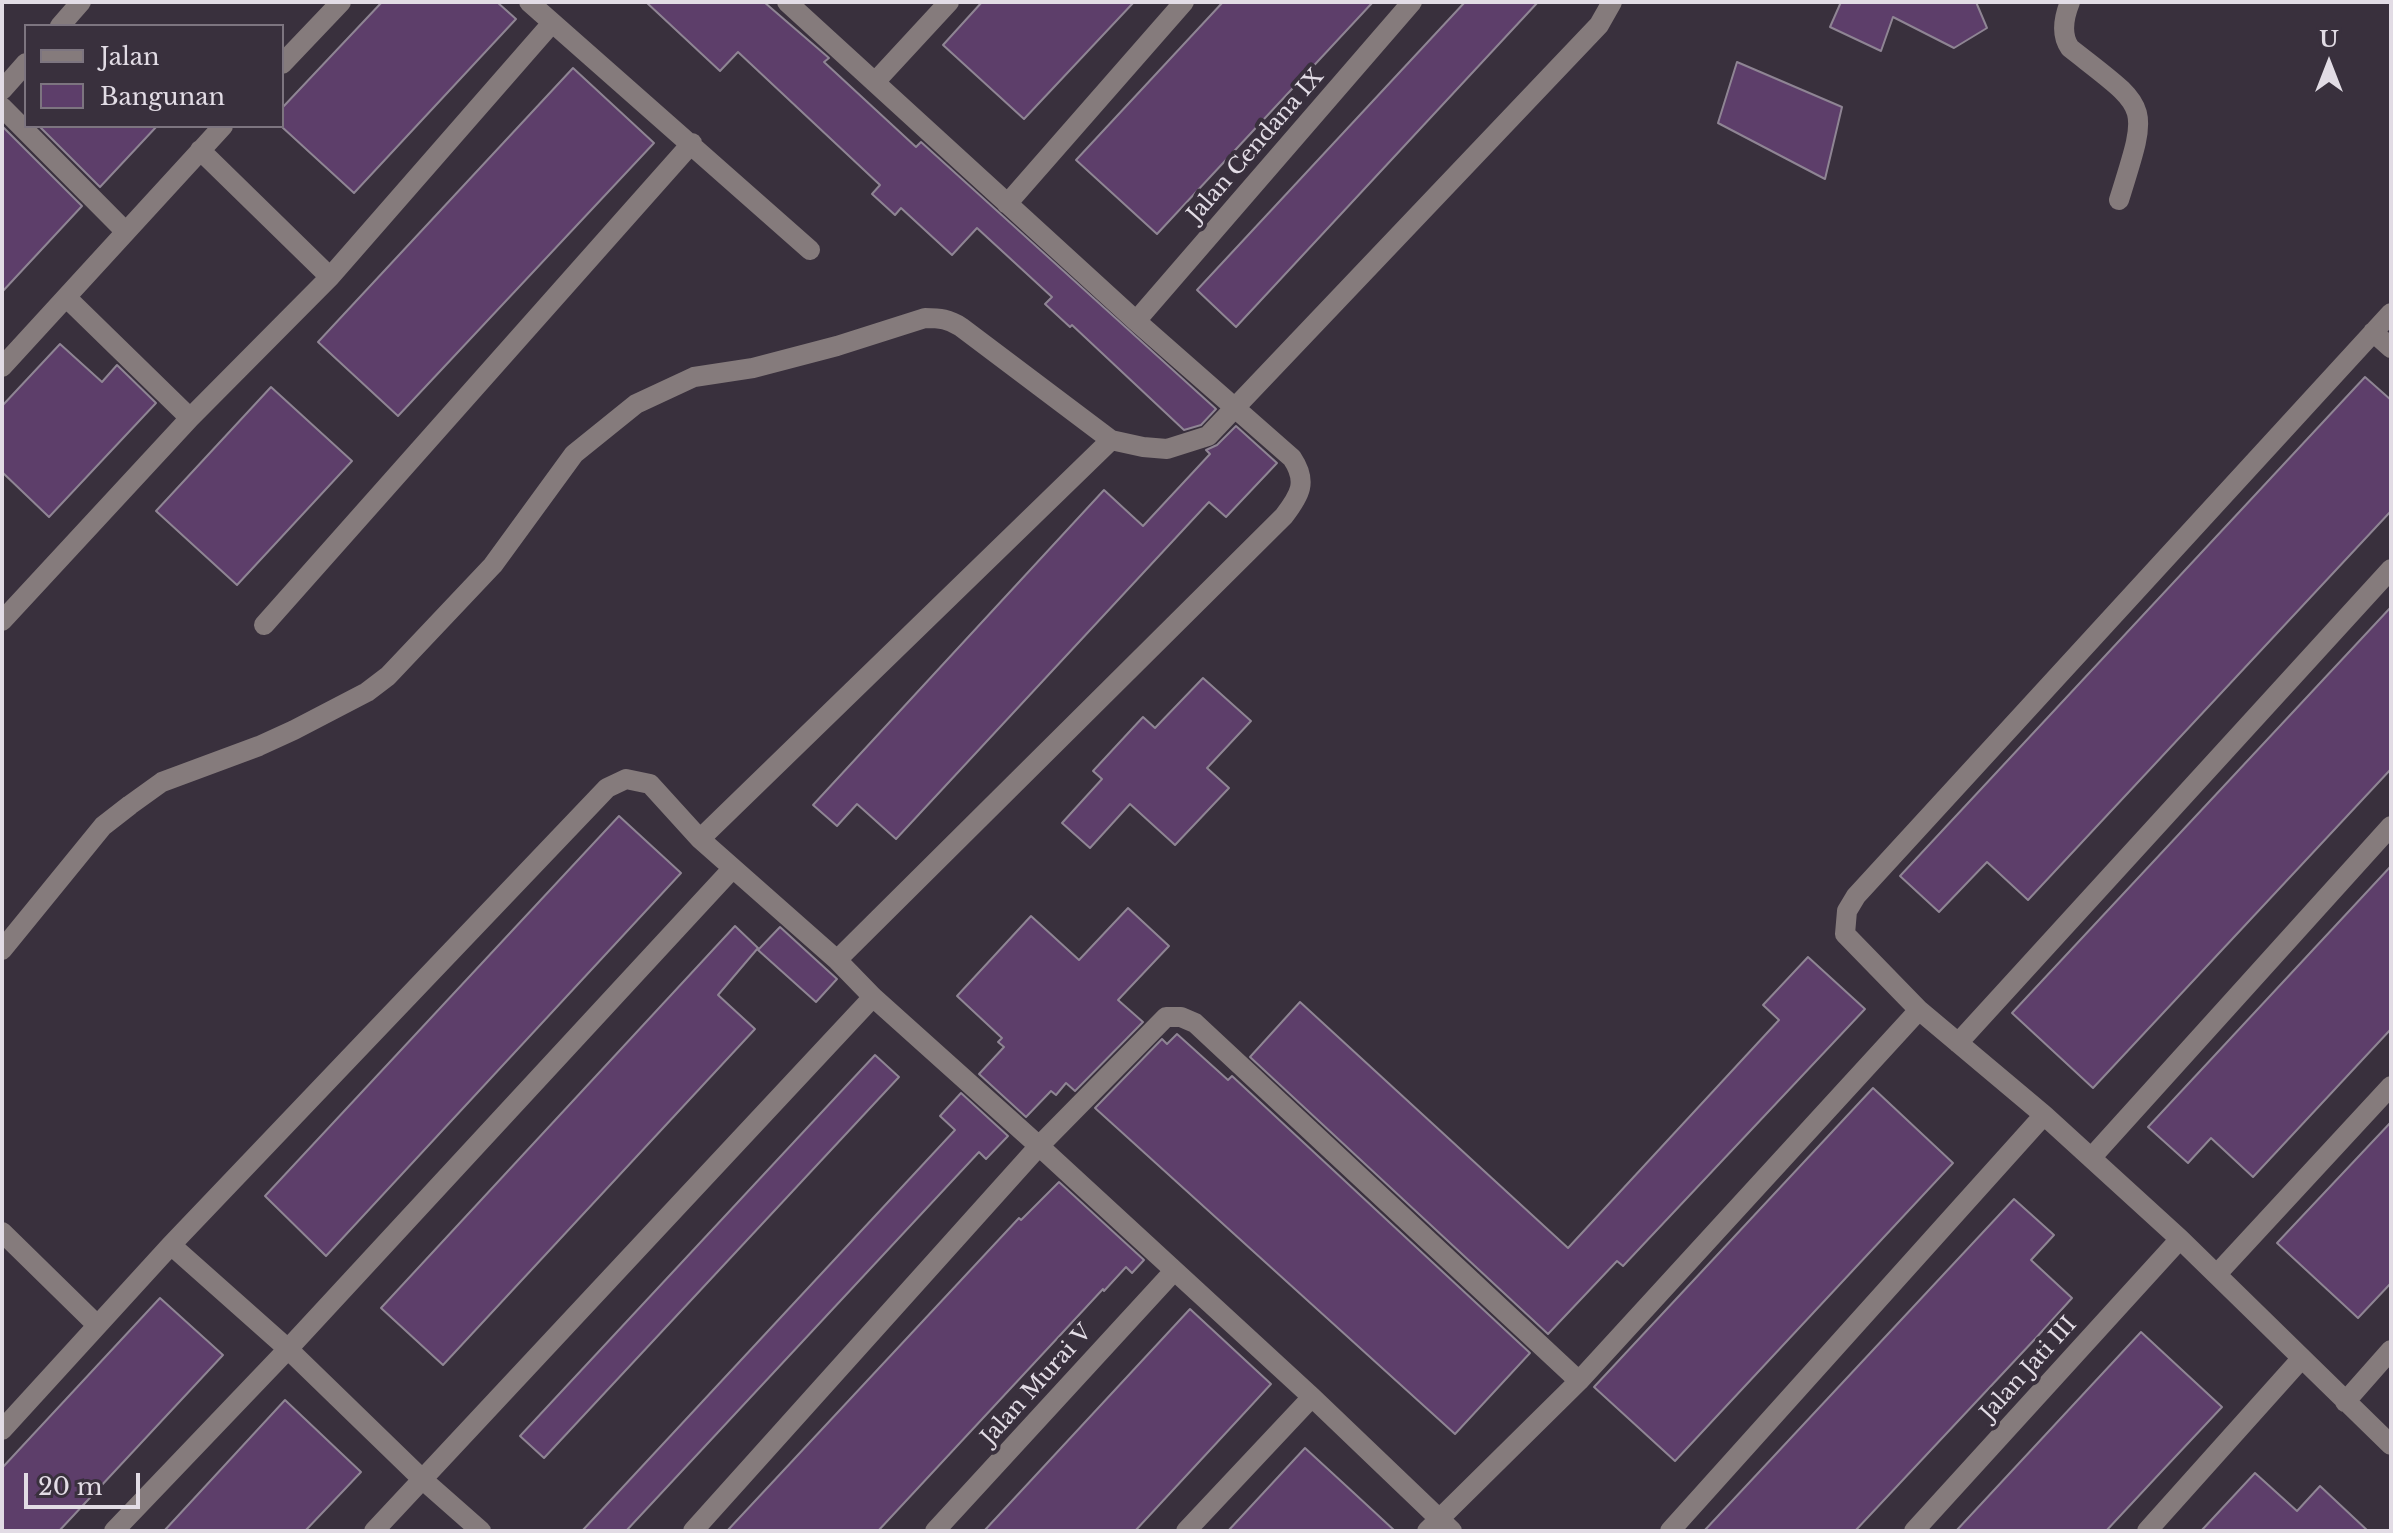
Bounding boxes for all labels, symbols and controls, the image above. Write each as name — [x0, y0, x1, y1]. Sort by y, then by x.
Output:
legend — [24, 24, 284, 128]
north arrow — [2289, 24, 2369, 104]
text: U — [2319, 26, 2339, 53]
text: Jalan — [100, 42, 160, 71]
street label: Jalan Cendana IX — [1182, 64, 1330, 228]
text: Bangunan — [100, 82, 225, 111]
street label: Jalan Jati III — [1975, 1312, 2083, 1426]
street label: Jalan Murai V — [976, 1319, 1098, 1451]
scale bar — [28, 1457, 144, 1507]
text: 20 m — [38, 1472, 103, 1501]

